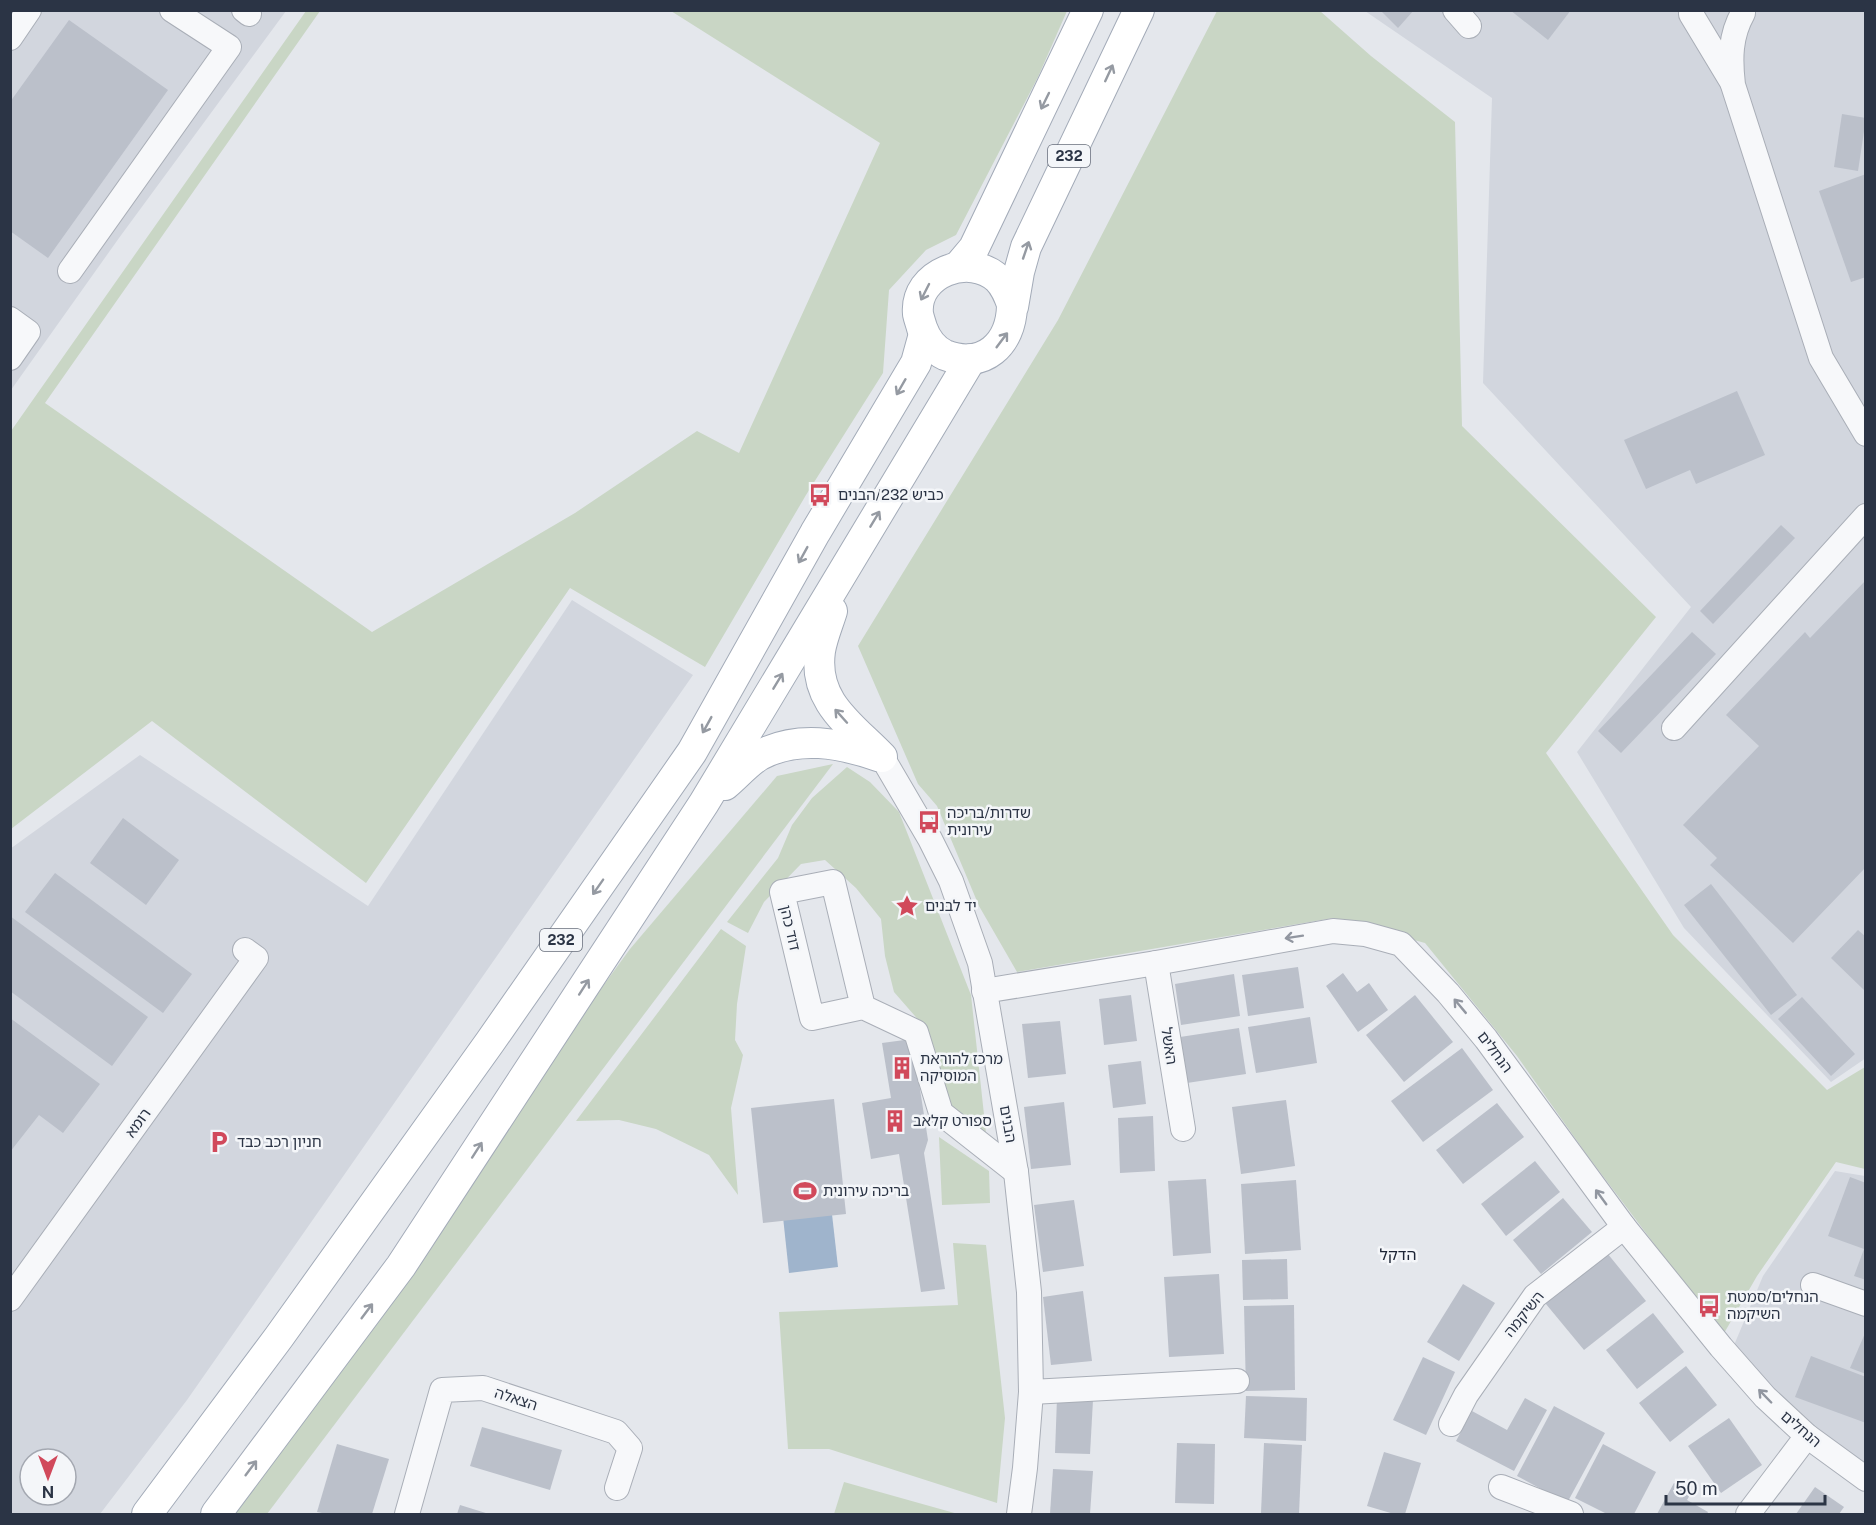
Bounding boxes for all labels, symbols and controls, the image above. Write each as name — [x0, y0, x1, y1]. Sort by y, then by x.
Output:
one-way arrow — [1103, 65, 1115, 83]
one-way arrow — [1038, 92, 1050, 110]
road number: 232 — [1048, 145, 1090, 167]
one-way arrow — [1021, 241, 1032, 260]
one-way arrow — [918, 283, 930, 301]
one-way arrow — [996, 332, 1008, 348]
one-way arrow — [895, 378, 907, 395]
bus stop icon: כביש 232/הבנים — [807, 482, 833, 508]
place label: כביש 232/הבנים — [838, 486, 944, 503]
one-way arrow — [869, 511, 881, 528]
one-way arrow — [797, 546, 808, 564]
one-way arrow — [772, 673, 784, 690]
one-way arrow — [834, 709, 848, 724]
one-way arrow — [701, 716, 713, 733]
place label: שדרות/בריכה עירונית — [947, 804, 1031, 838]
bus stop icon: שדרות/בריכה עירונית — [916, 809, 942, 835]
one-way arrow — [592, 878, 604, 895]
place icon: יד לבנים — [894, 893, 920, 919]
place label: יד לבנים — [925, 897, 977, 914]
street label: דוד כהן — [777, 903, 804, 952]
road number: 232 — [540, 929, 582, 951]
one-way arrow — [1284, 932, 1304, 943]
one-way arrow — [578, 979, 590, 995]
one-way arrow — [1453, 999, 1466, 1015]
street label: האשל — [1158, 1026, 1181, 1066]
street label: הנחלים — [1474, 1028, 1516, 1076]
place label: מרכז להוראת המוסיקה — [920, 1050, 1003, 1084]
building icon: מרכז להוראת המוסיקה — [889, 1055, 915, 1081]
street label: הבנים — [997, 1104, 1020, 1144]
street label: רומא — [121, 1105, 154, 1141]
building icon: ספורט קלאב — [882, 1108, 908, 1134]
place label: ספורט קלאב — [913, 1112, 992, 1129]
parking icon: חניון רכב כבד — [206, 1129, 232, 1155]
place label: חניון רכב כבד — [237, 1133, 322, 1150]
one-way arrow — [471, 1142, 483, 1159]
sports icon: בריכה עירונית — [792, 1178, 818, 1204]
place label: בריכה עירונית — [823, 1182, 910, 1199]
one-way arrow — [1595, 1189, 1607, 1205]
district label: הדקל — [1379, 1245, 1417, 1264]
street label: השיקמה — [1500, 1288, 1547, 1340]
place label: הנחלים/סמטת השיקמה — [1727, 1288, 1819, 1322]
bus stop icon: הנחלים/סמטת השיקמה — [1696, 1293, 1722, 1319]
one-way arrow — [360, 1303, 373, 1319]
street label: הצאלה — [493, 1384, 540, 1413]
one-way arrow — [1757, 1388, 1772, 1403]
street label: הנחלים — [1778, 1407, 1825, 1450]
north arrow — [18, 1447, 78, 1507]
one-way arrow — [245, 1460, 257, 1476]
scale bar — [1666, 1468, 1825, 1506]
text: 50 m — [1675, 1478, 1718, 1499]
text: N — [42, 1482, 54, 1501]

